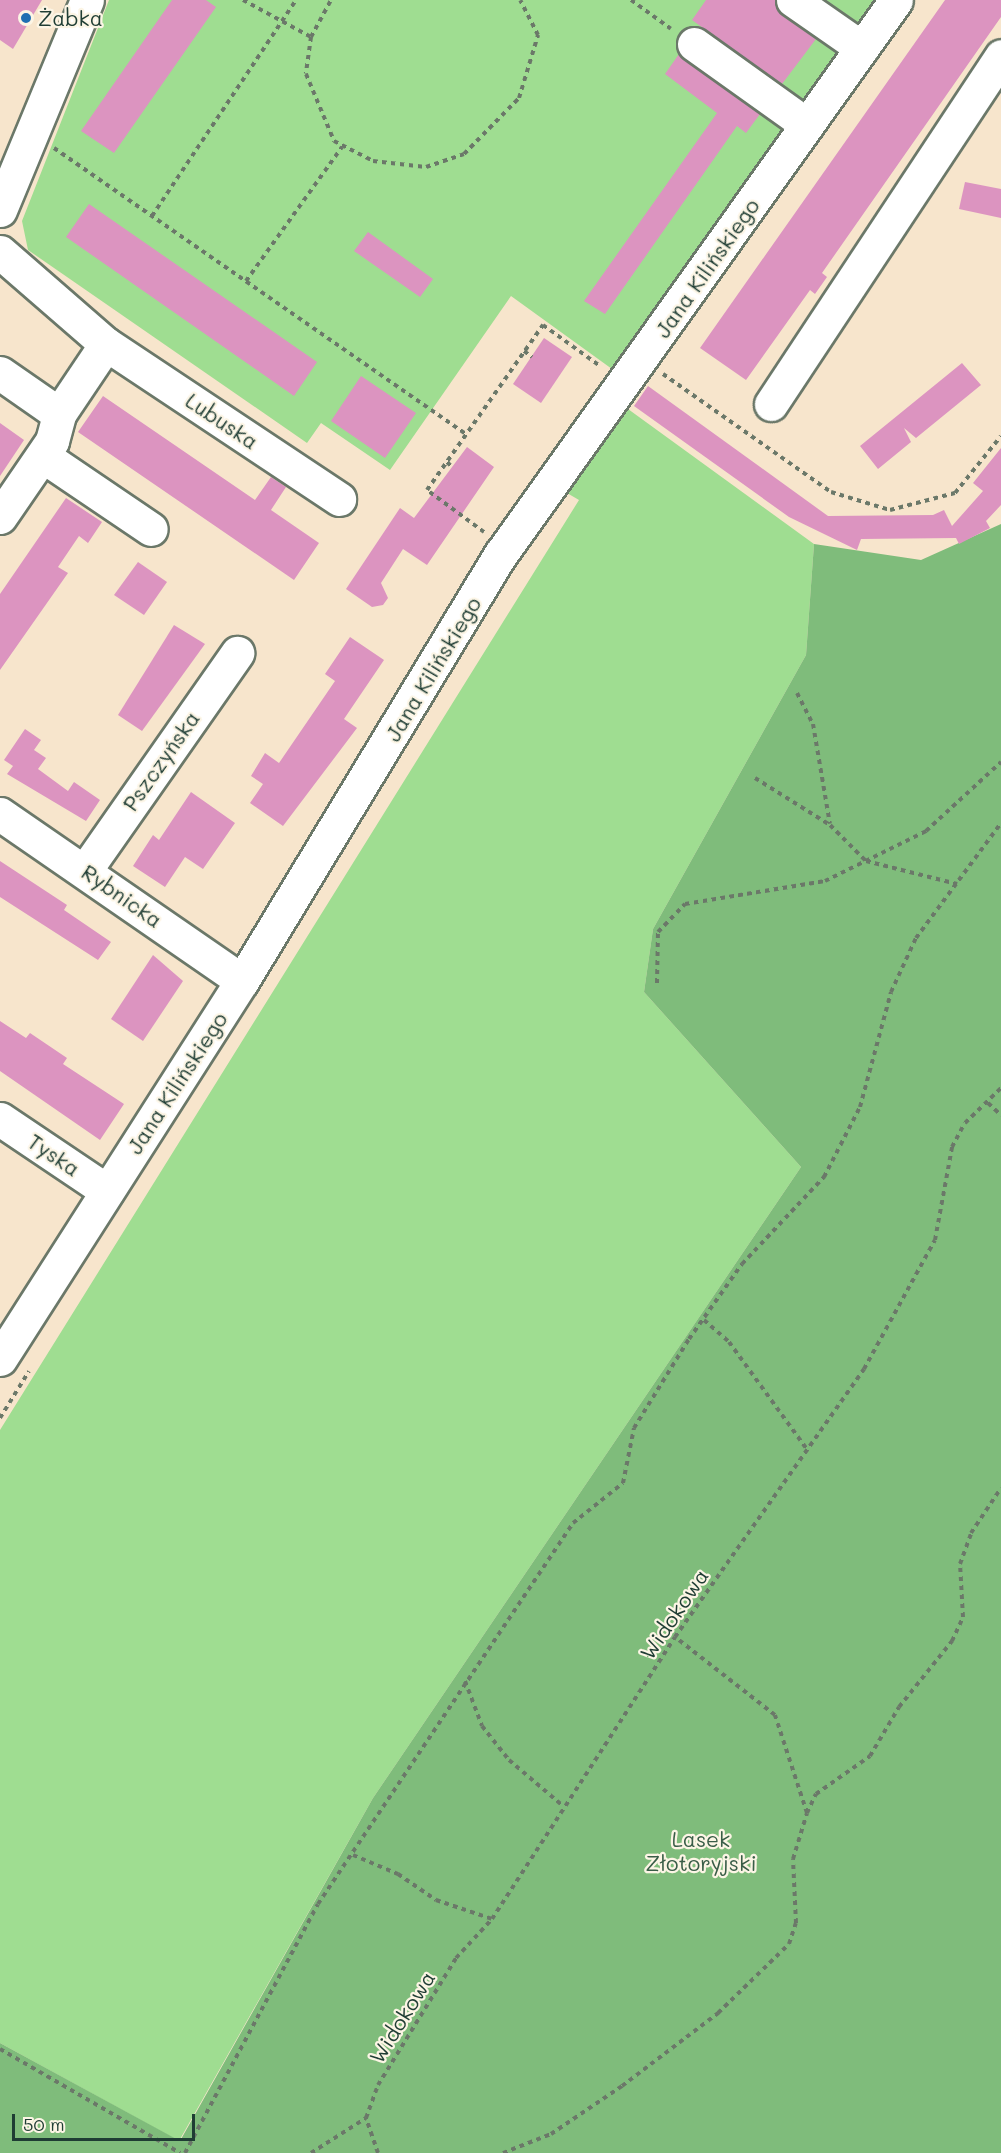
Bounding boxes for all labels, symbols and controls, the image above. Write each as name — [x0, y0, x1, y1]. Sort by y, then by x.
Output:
place label: Żabka — [38, 5, 103, 31]
marker: Żabka — [19, 11, 33, 25]
street label: Jana Kilińskiego — [650, 194, 764, 342]
street label: Lubuska — [181, 388, 263, 454]
street label: Jana Kilińskiego — [380, 592, 486, 746]
street label: Pszczyńska — [117, 706, 205, 816]
street label: Rybnicka — [77, 859, 167, 933]
street label: Jana Kilińskiego — [122, 1007, 232, 1159]
street label: Tyska — [23, 1129, 85, 1181]
street label: Widokowa — [635, 1564, 713, 1664]
park label: Lasek Złotoryjski — [645, 1826, 757, 1876]
street label: Widokowa — [364, 1966, 440, 2068]
scale bar — [15, 2102, 198, 2140]
text: 50 m — [23, 2112, 65, 2136]

